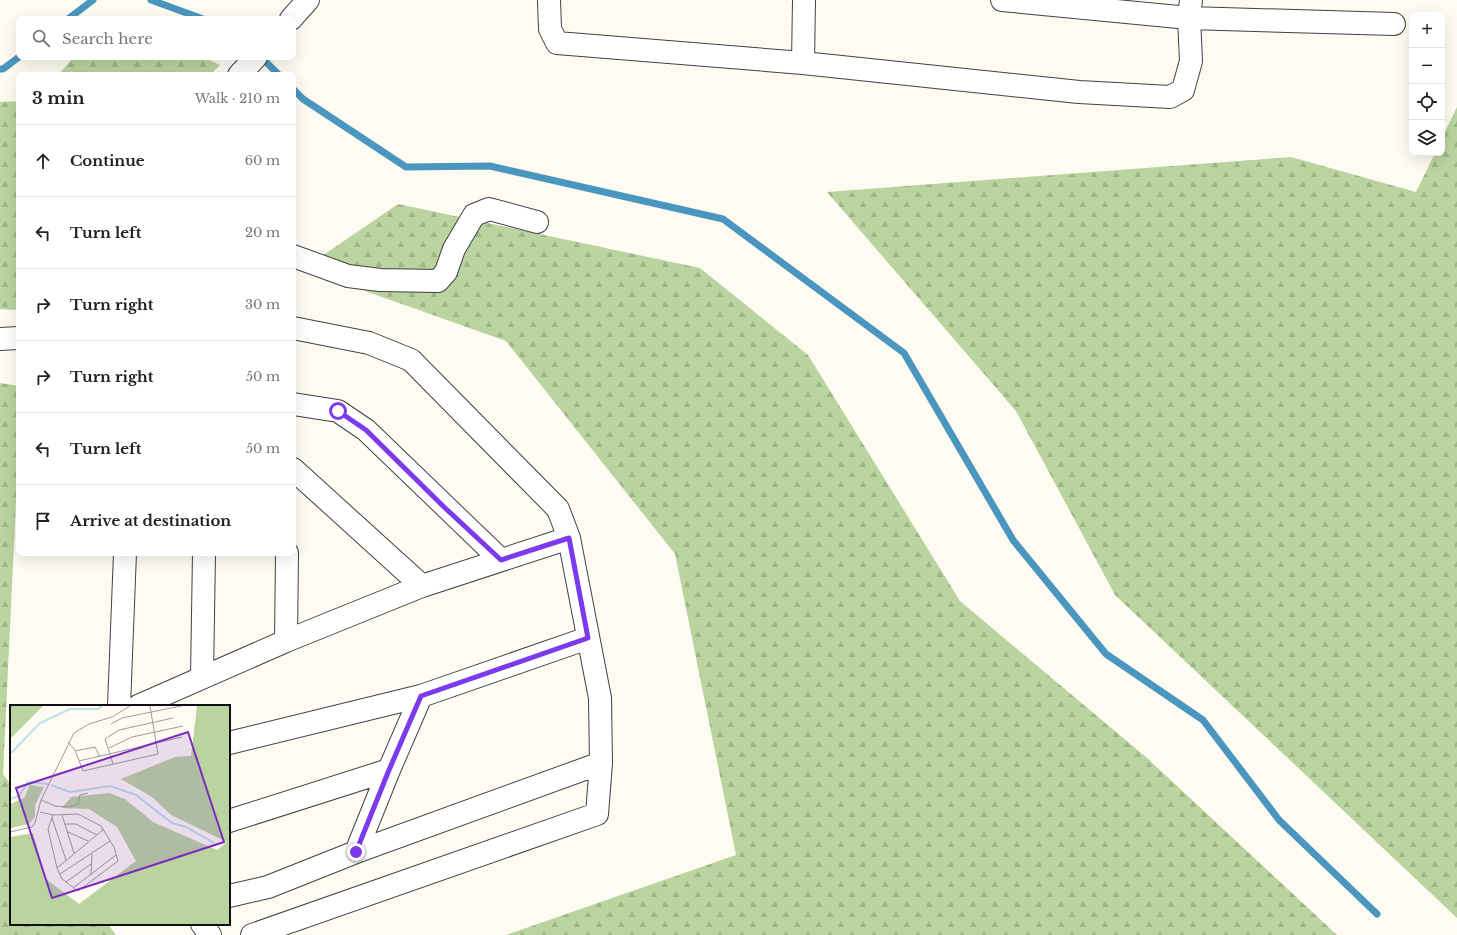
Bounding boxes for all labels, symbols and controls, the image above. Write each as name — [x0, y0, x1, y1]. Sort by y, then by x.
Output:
map controls — [1409, 12, 1445, 156]
button: + — [1409, 12, 1445, 48]
search box — [16, 16, 296, 60]
icon: search — [30, 27, 52, 49]
text: Search here — [62, 29, 153, 48]
button: − — [1409, 48, 1445, 84]
button: locate — [1409, 84, 1445, 120]
text: 3 min — [32, 88, 85, 109]
text: Walk · 210 m — [195, 90, 280, 107]
button: layers — [1409, 120, 1445, 156]
icon: ahead — [32, 150, 54, 172]
text: Continue — [70, 151, 145, 170]
text: 60 m — [245, 152, 280, 169]
icon: left — [32, 222, 54, 244]
text: Turn left — [70, 223, 141, 242]
text: 20 m — [245, 224, 280, 241]
icon: right — [32, 294, 54, 316]
text: Turn right — [70, 295, 153, 314]
text: 30 m — [245, 296, 280, 313]
icon: right — [32, 366, 54, 388]
text: Turn right — [70, 367, 153, 386]
text: 50 m — [246, 368, 280, 385]
route start — [329, 402, 347, 420]
icon: left — [32, 438, 54, 460]
text: Turn left — [70, 439, 141, 458]
text: 50 m — [246, 440, 280, 457]
icon: arrive — [32, 510, 54, 532]
text: Arrive at destination — [70, 511, 231, 530]
inset map — [10, 705, 230, 925]
route end — [347, 843, 365, 861]

